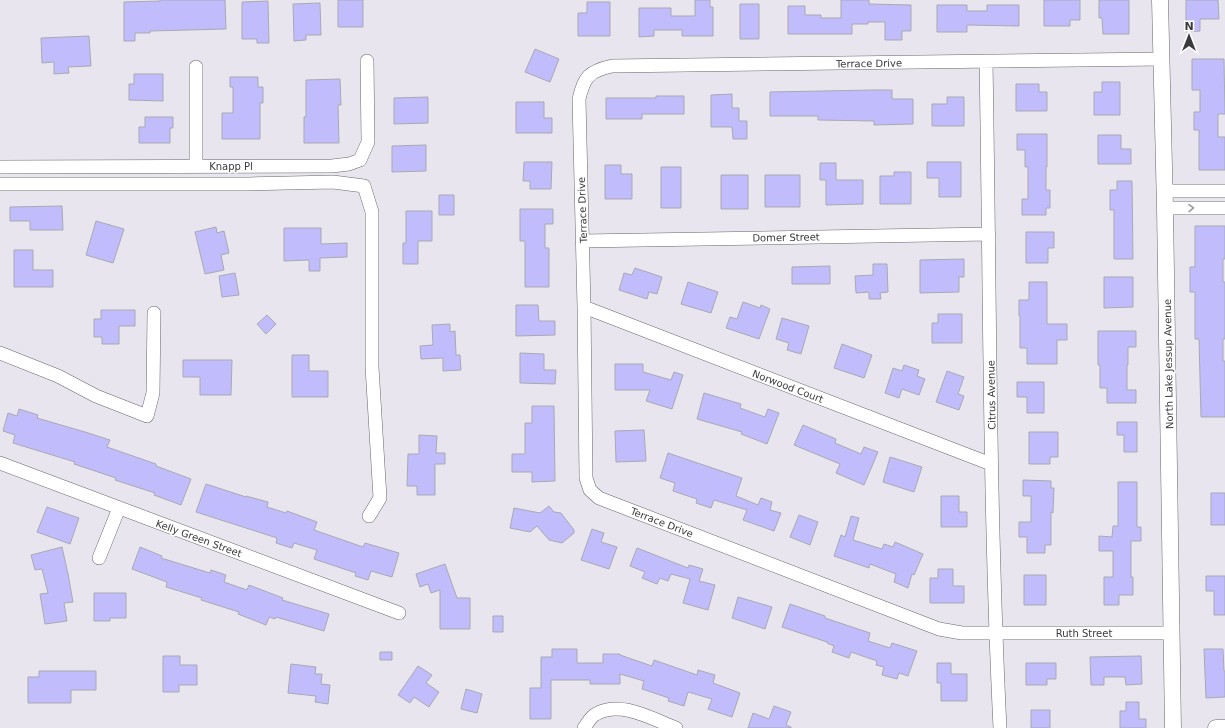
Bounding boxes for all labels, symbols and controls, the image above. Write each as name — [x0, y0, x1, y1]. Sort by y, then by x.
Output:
north arrow — [1169, 16, 1209, 56]
text: N — [1184, 20, 1194, 33]
street label: Terrace Drive — [835, 57, 902, 70]
street label: Knapp Pl — [209, 161, 253, 172]
street label: Terrace Drive — [576, 177, 589, 244]
one-way arrow — [1188, 204, 1194, 212]
street label: Domer Street — [752, 231, 820, 244]
street label: North Lake Jessup Avenue — [1162, 299, 1175, 429]
street label: Citrus Avenue — [985, 360, 998, 430]
street label: Norwood Court — [751, 368, 825, 405]
street label: Terrace Drive — [628, 505, 695, 539]
street label: Kelly Green Street — [154, 518, 243, 559]
street label: Ruth Street — [1056, 628, 1112, 639]

